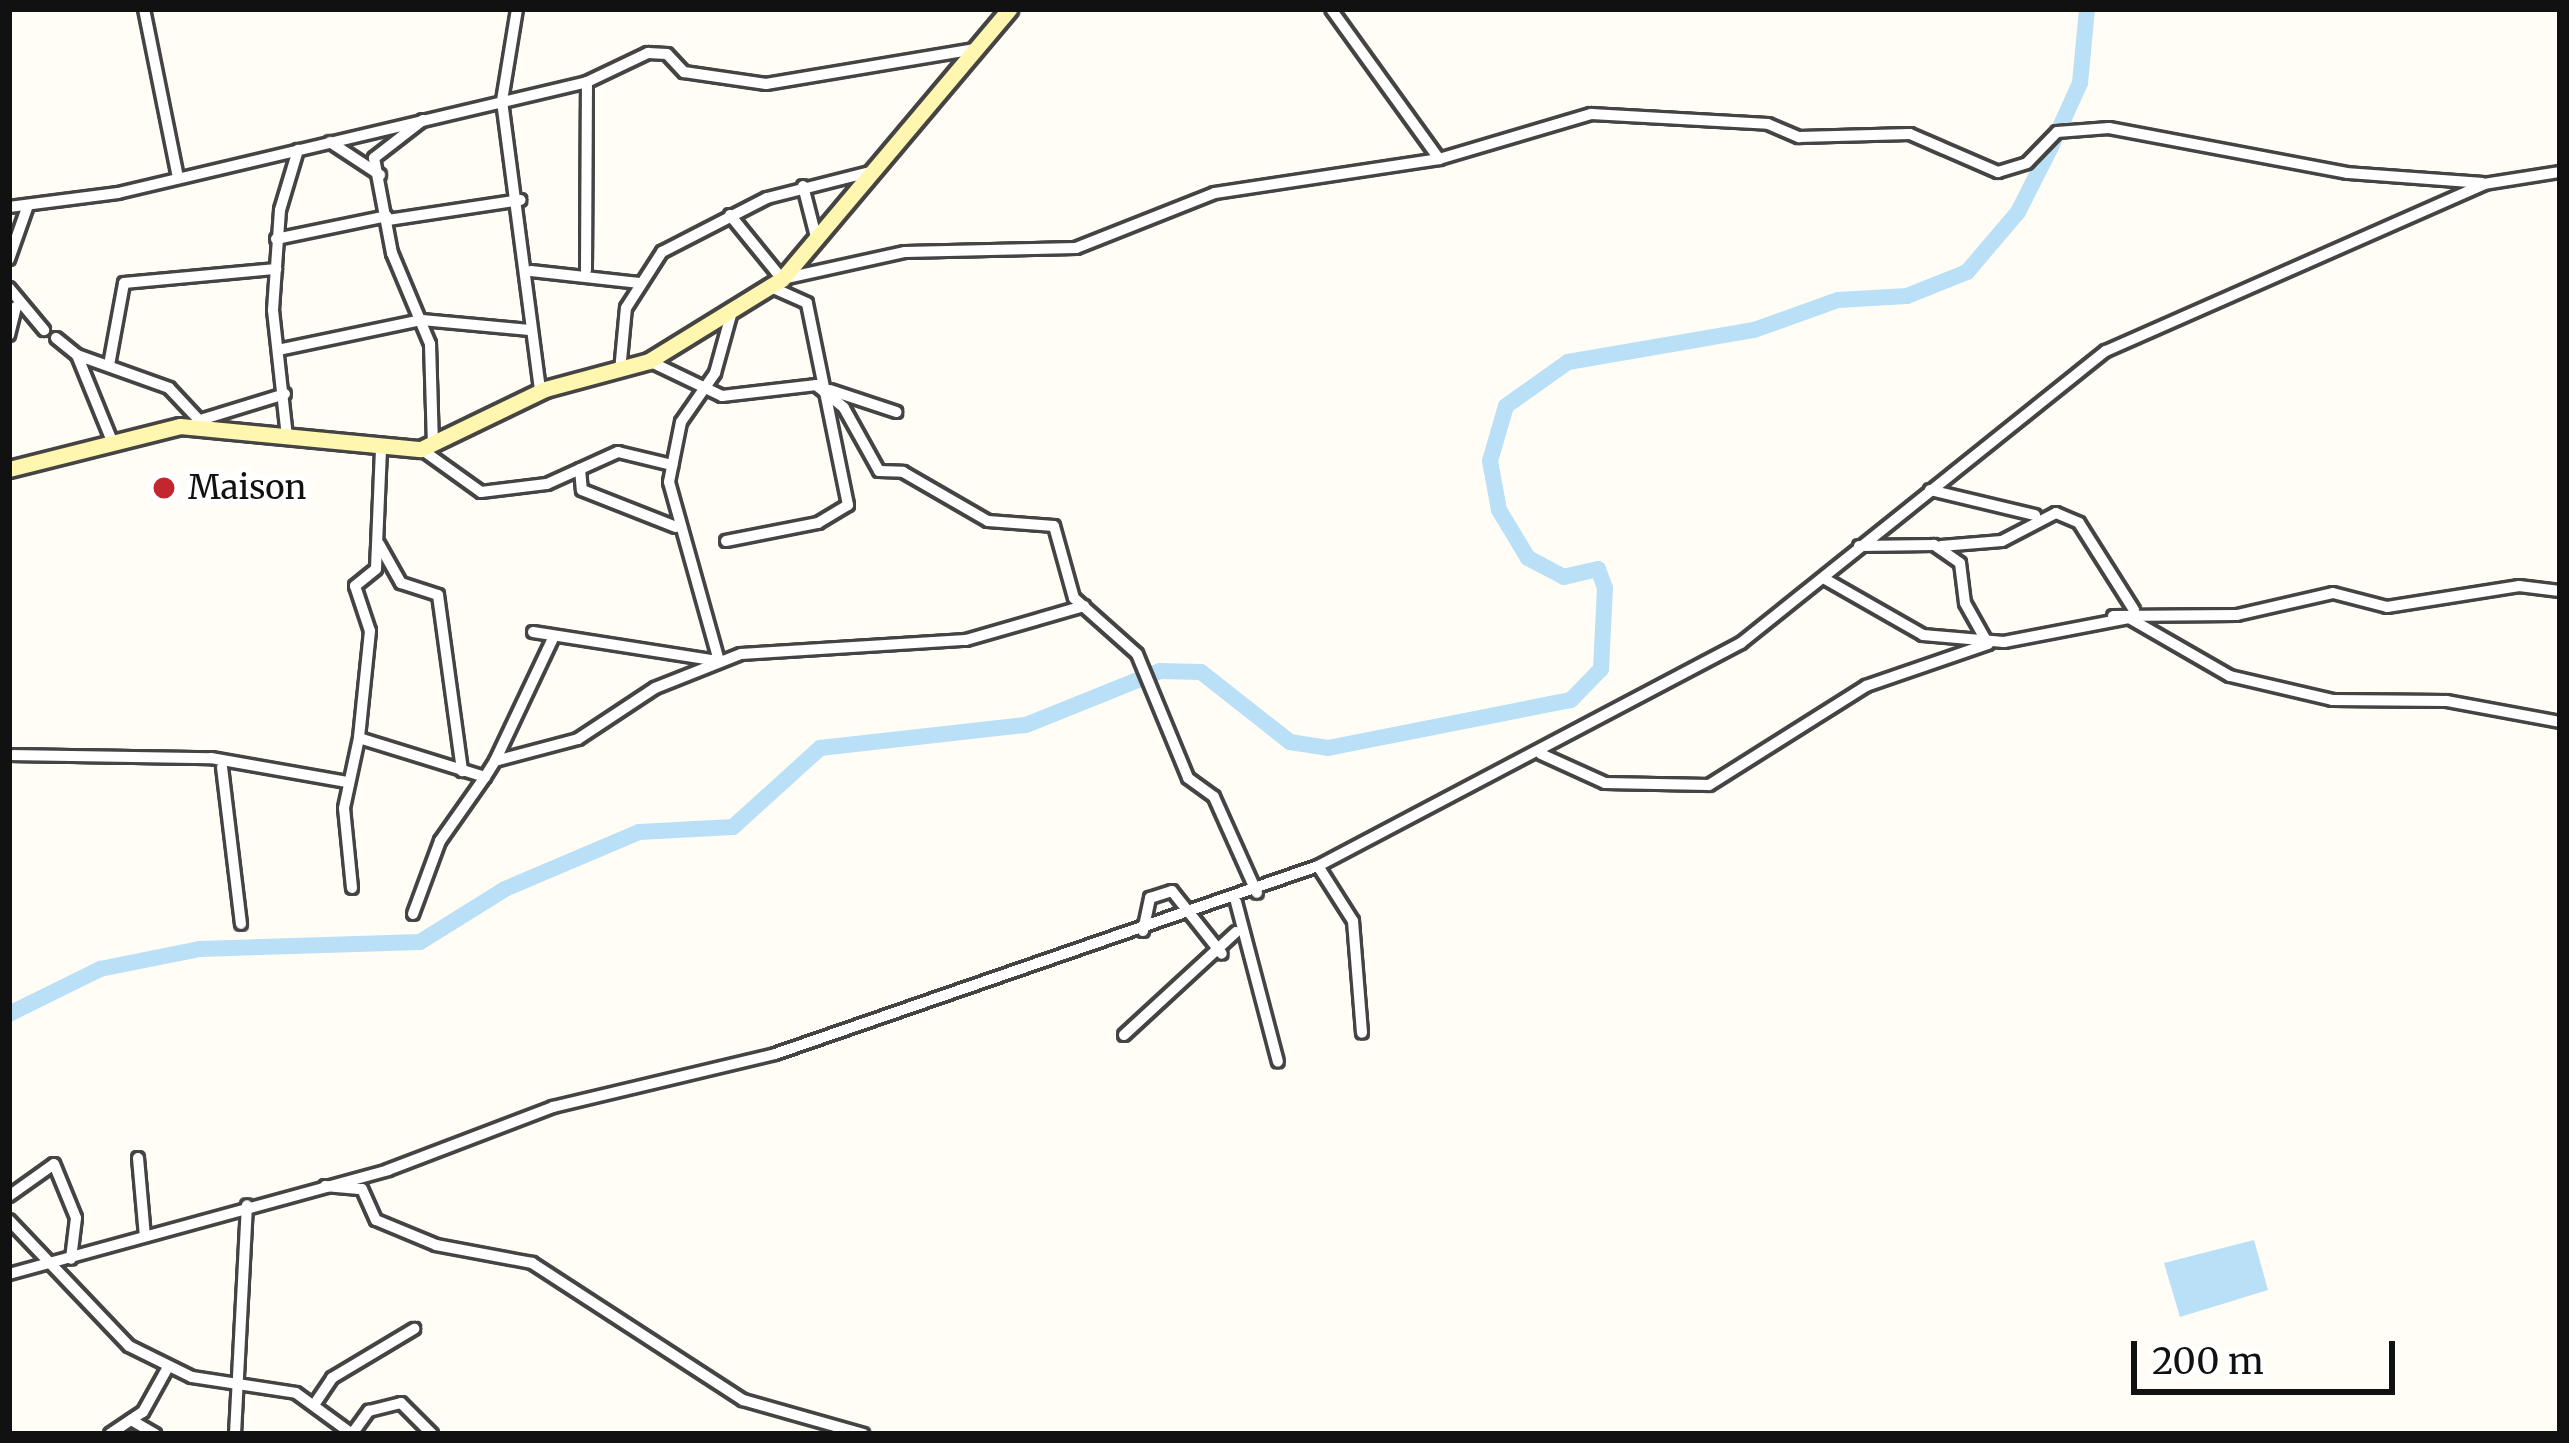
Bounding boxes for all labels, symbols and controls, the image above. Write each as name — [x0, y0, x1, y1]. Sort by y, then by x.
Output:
place label: Maison — [188, 468, 306, 508]
marker: Maison — [151, 475, 177, 501]
scale bar — [2137, 1317, 2401, 1391]
text: 200 m — [2152, 1339, 2264, 1384]

